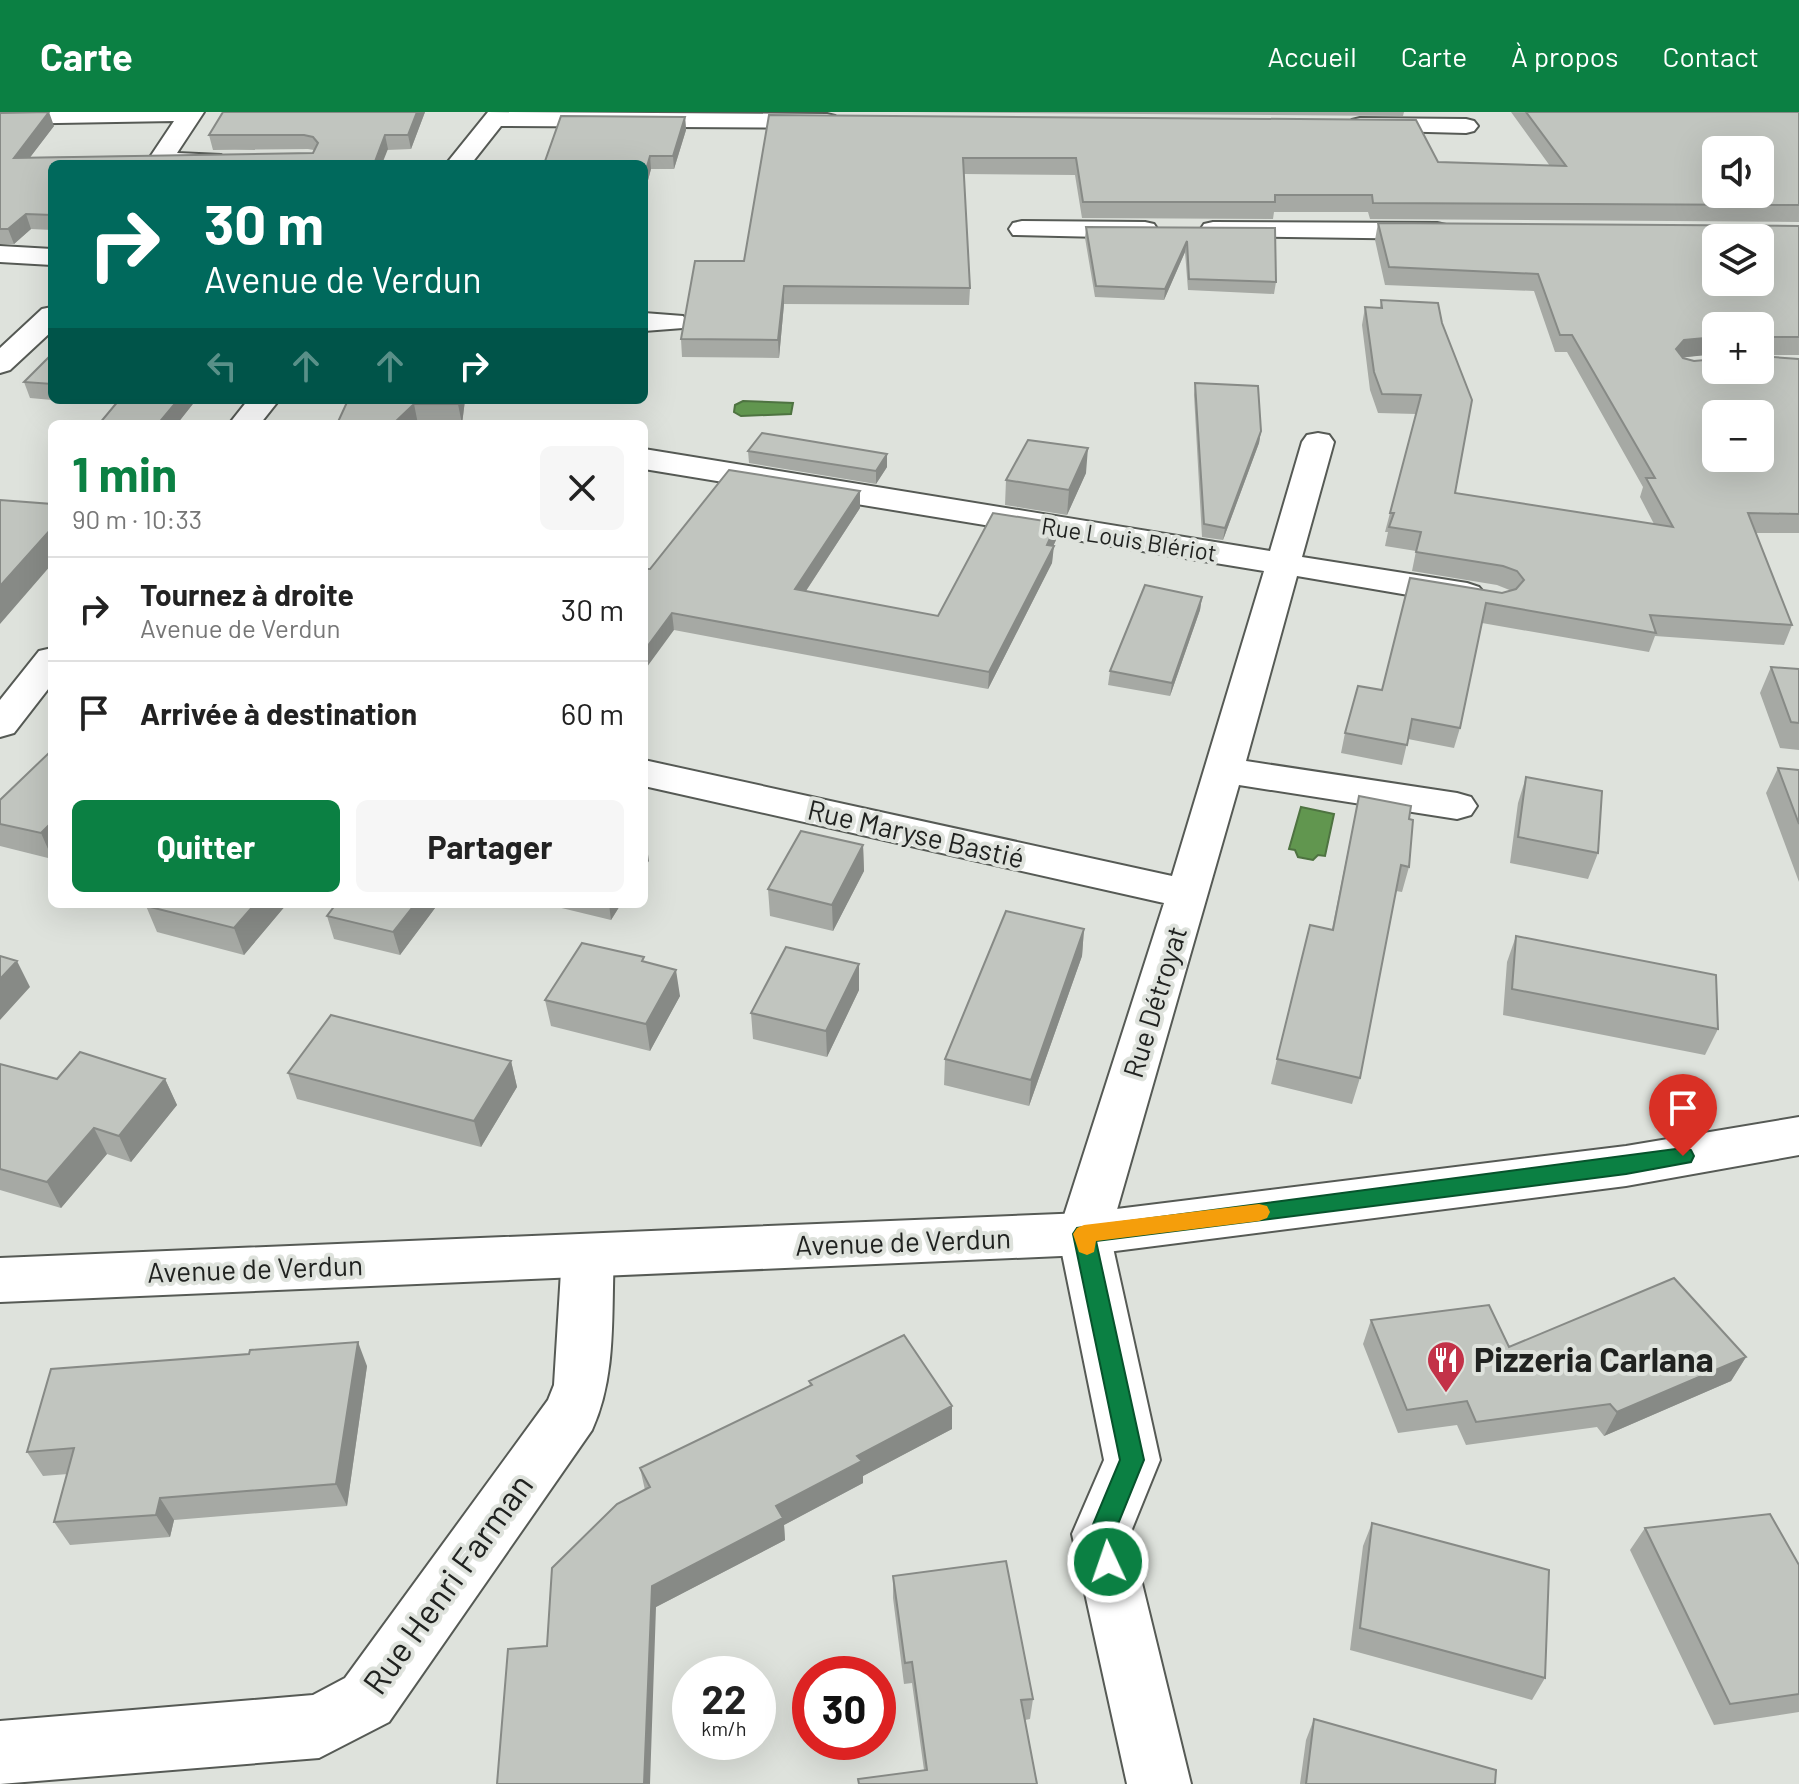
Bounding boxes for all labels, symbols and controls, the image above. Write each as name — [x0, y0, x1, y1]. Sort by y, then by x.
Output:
text: Carte — [40, 33, 133, 79]
text: Accueil — [1267, 39, 1357, 73]
text: Carte — [1401, 39, 1467, 73]
text: À propos — [1511, 39, 1618, 73]
text: Contact — [1662, 39, 1759, 73]
map controls — [1702, 136, 1774, 472]
button: sound — [1702, 136, 1774, 208]
text: 30 m — [204, 189, 324, 256]
icon: right — [72, 192, 176, 296]
button: layers — [1702, 224, 1774, 296]
text: Avenue de Verdun — [204, 257, 482, 300]
button: + — [1702, 312, 1774, 384]
icon: left — [200, 344, 244, 388]
icon: ahead — [284, 344, 328, 388]
icon: ahead — [368, 344, 412, 388]
icon: right — [452, 344, 496, 388]
button: − — [1702, 400, 1774, 472]
text: 1 min — [72, 444, 177, 502]
button: close — [540, 446, 624, 530]
text: 90 m · 10:33 — [72, 503, 202, 534]
street label: Rue Louis Blériot — [1040, 510, 1219, 567]
text: Tournez à droite — [140, 576, 354, 612]
icon: right — [72, 587, 116, 631]
text: 30 m — [561, 591, 624, 627]
text: Avenue de Verdun — [140, 612, 340, 643]
icon: arrive — [72, 691, 116, 735]
text: Arrivée à destination — [140, 695, 417, 731]
text: 60 m — [561, 695, 624, 731]
street label: Rue Maryse Bastié — [805, 792, 1028, 874]
button: Quitter — [72, 800, 340, 892]
button: Partager — [356, 800, 624, 892]
street label: Rue Détroyat — [1115, 922, 1193, 1082]
pin — [1649, 1074, 1717, 1156]
icon: arrive — [1661, 1086, 1705, 1130]
street label: Avenue de Verdun — [794, 1220, 1011, 1262]
street label: Avenue de Verdun — [146, 1247, 363, 1289]
place label: Pizzeria Carlana — [1474, 1338, 1714, 1379]
restaurant icon: Pizzeria Carlana — [1425, 1339, 1467, 1394]
street label: Rue Henri Farman — [353, 1465, 540, 1701]
position arrow — [1066, 1520, 1150, 1604]
speed limit sign: 30 — [792, 1656, 896, 1760]
text: 22 — [702, 1674, 746, 1722]
text: km/h — [701, 1716, 747, 1740]

